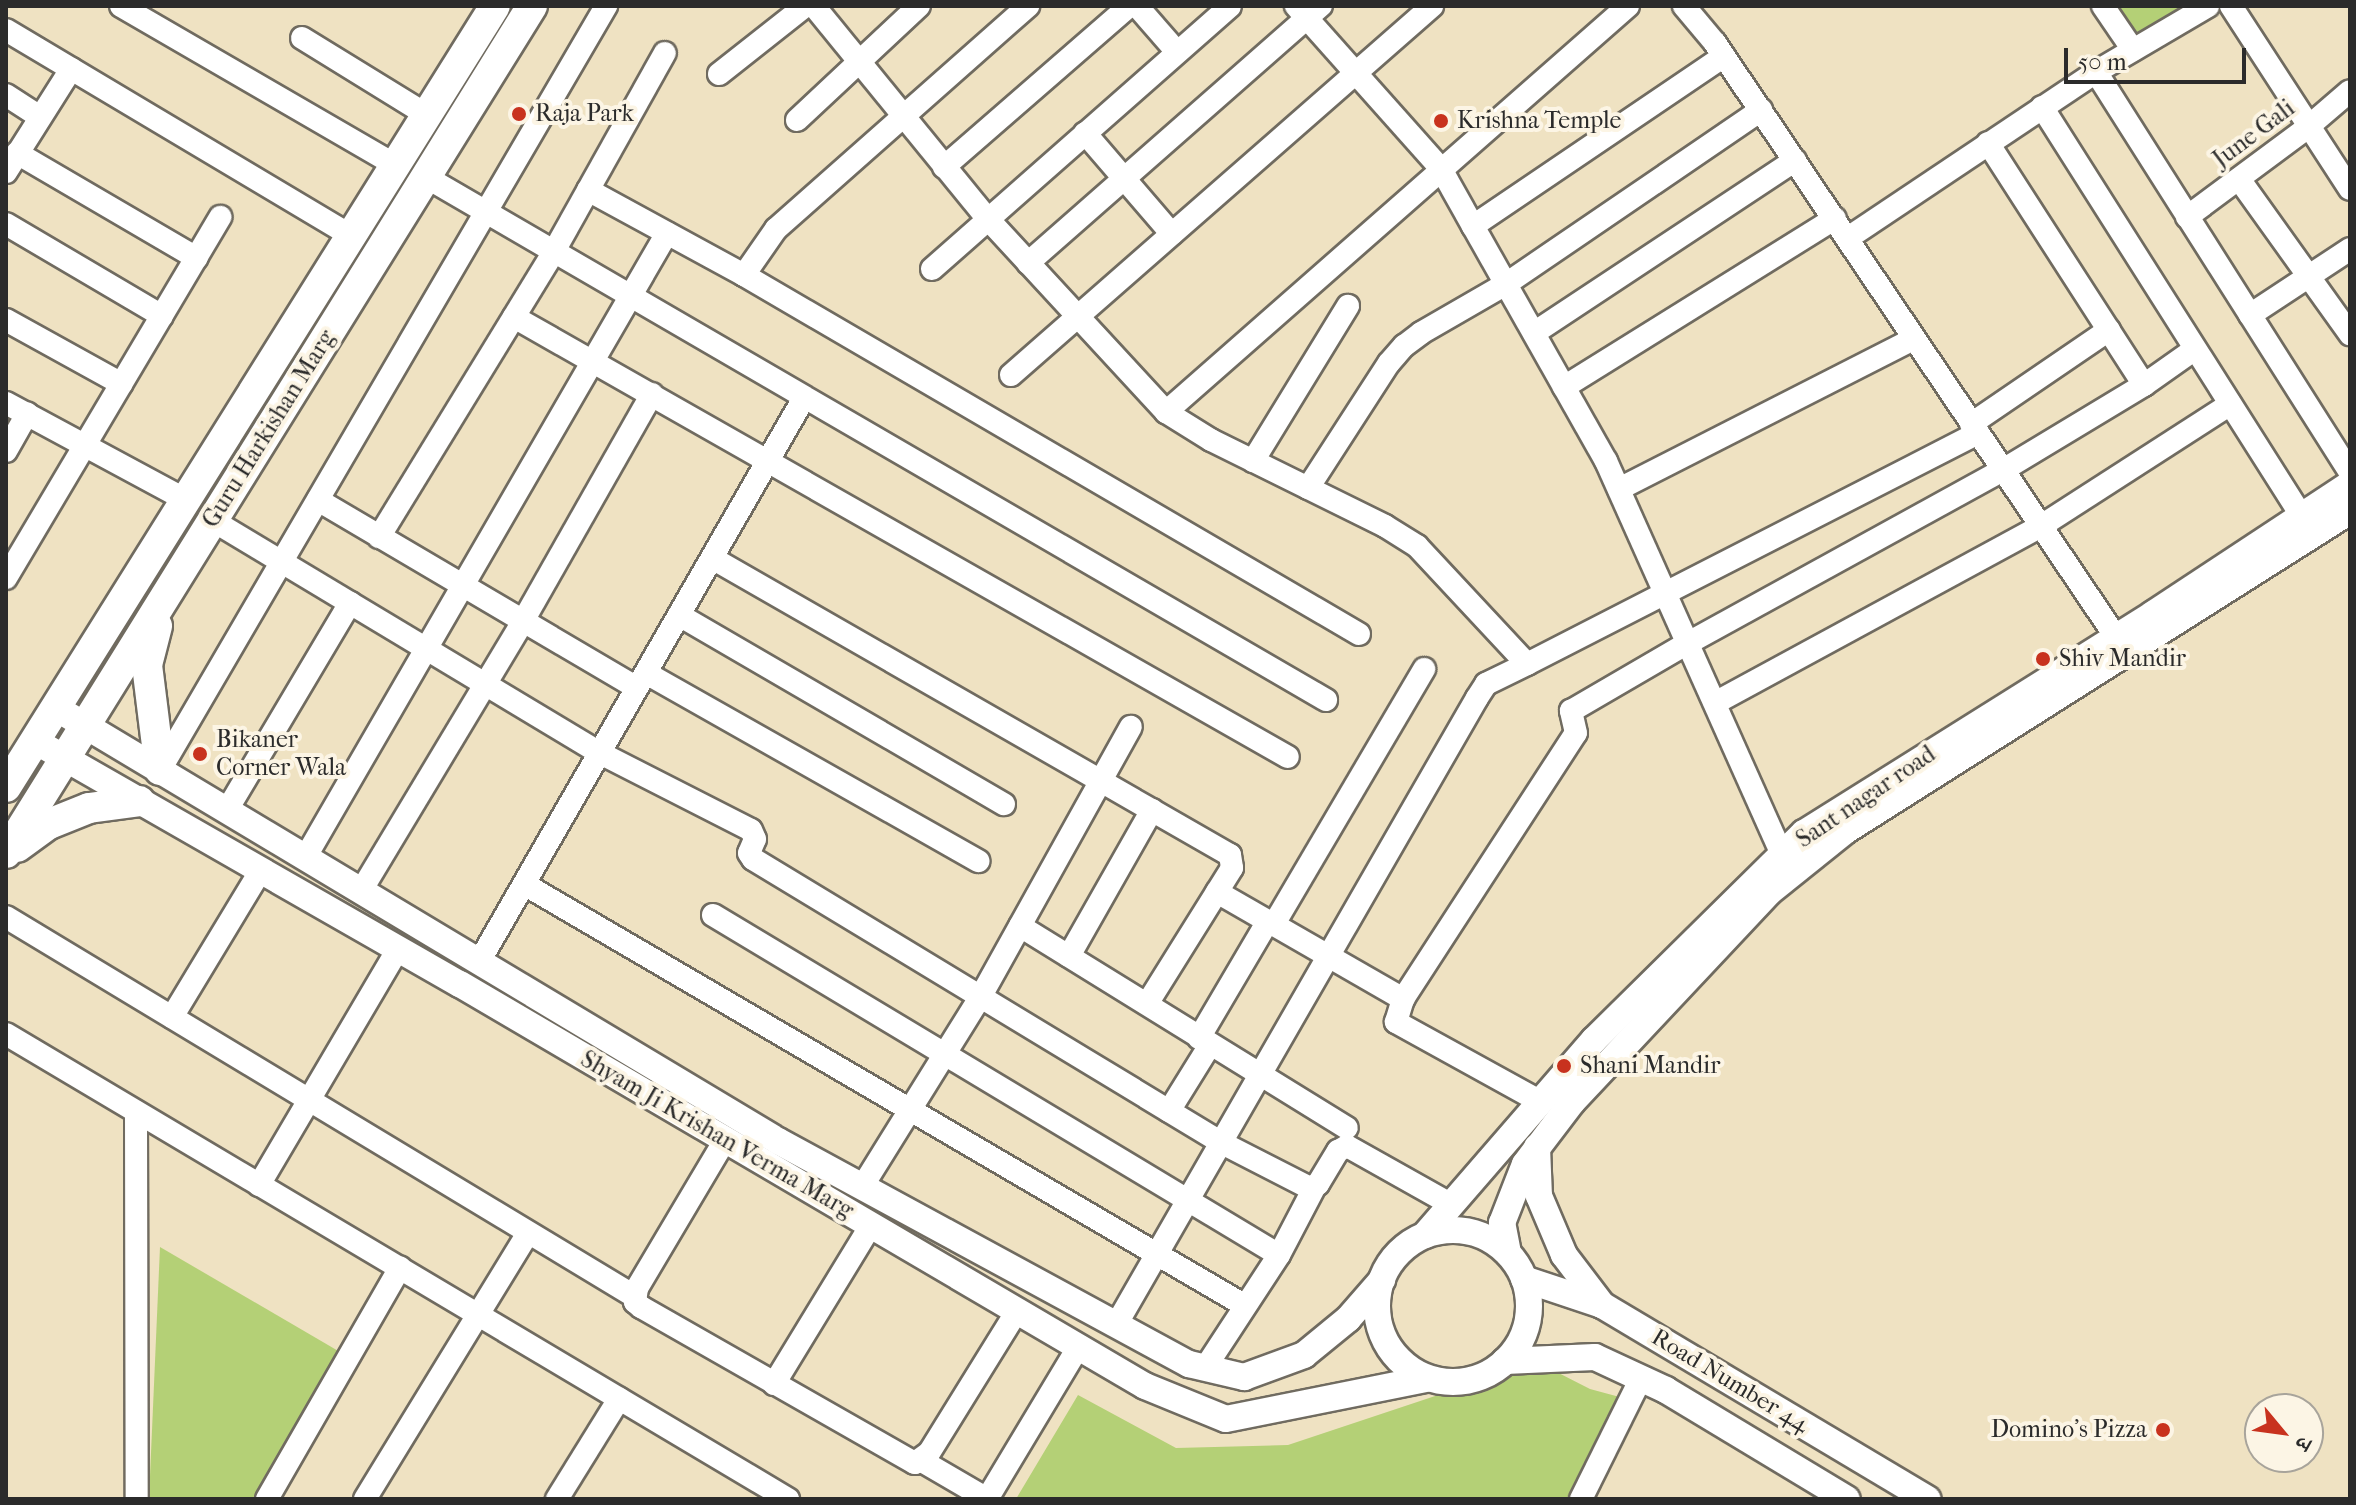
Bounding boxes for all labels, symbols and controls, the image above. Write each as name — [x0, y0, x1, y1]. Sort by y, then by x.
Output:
scale bar — [2068, 32, 2250, 82]
text: 50 m — [2078, 48, 2127, 76]
street label: June Gali — [2207, 94, 2301, 174]
place label: Raja Park — [535, 100, 634, 128]
marker: Raja Park — [510, 105, 528, 123]
place label: Krishna Temple — [1457, 107, 1621, 135]
marker: Krishna Temple — [1432, 112, 1450, 130]
street label: Guru Harkishan Marg — [196, 325, 342, 533]
place label: Shiv Mandir — [2059, 645, 2186, 673]
marker: Shiv Mandir — [2034, 650, 2052, 668]
place label: Bikaner Corner Wala — [216, 726, 346, 782]
street label: Sant nagar road — [1791, 740, 1941, 854]
marker: Bikaner Corner Wala — [191, 745, 209, 763]
street label: Shyam Ji Krishan Verma Marg — [575, 1045, 859, 1225]
place label: Shani Mandir — [1580, 1052, 1720, 1080]
marker: Shani Mandir — [1555, 1057, 1573, 1075]
street label: Road Number 44 — [1646, 1323, 1814, 1439]
north arrow — [2244, 1393, 2324, 1473]
place label: Domino’s Pizza — [1991, 1416, 2147, 1444]
marker: Domino’s Pizza — [2154, 1421, 2172, 1439]
text: उ — [2289, 1432, 2317, 1455]

